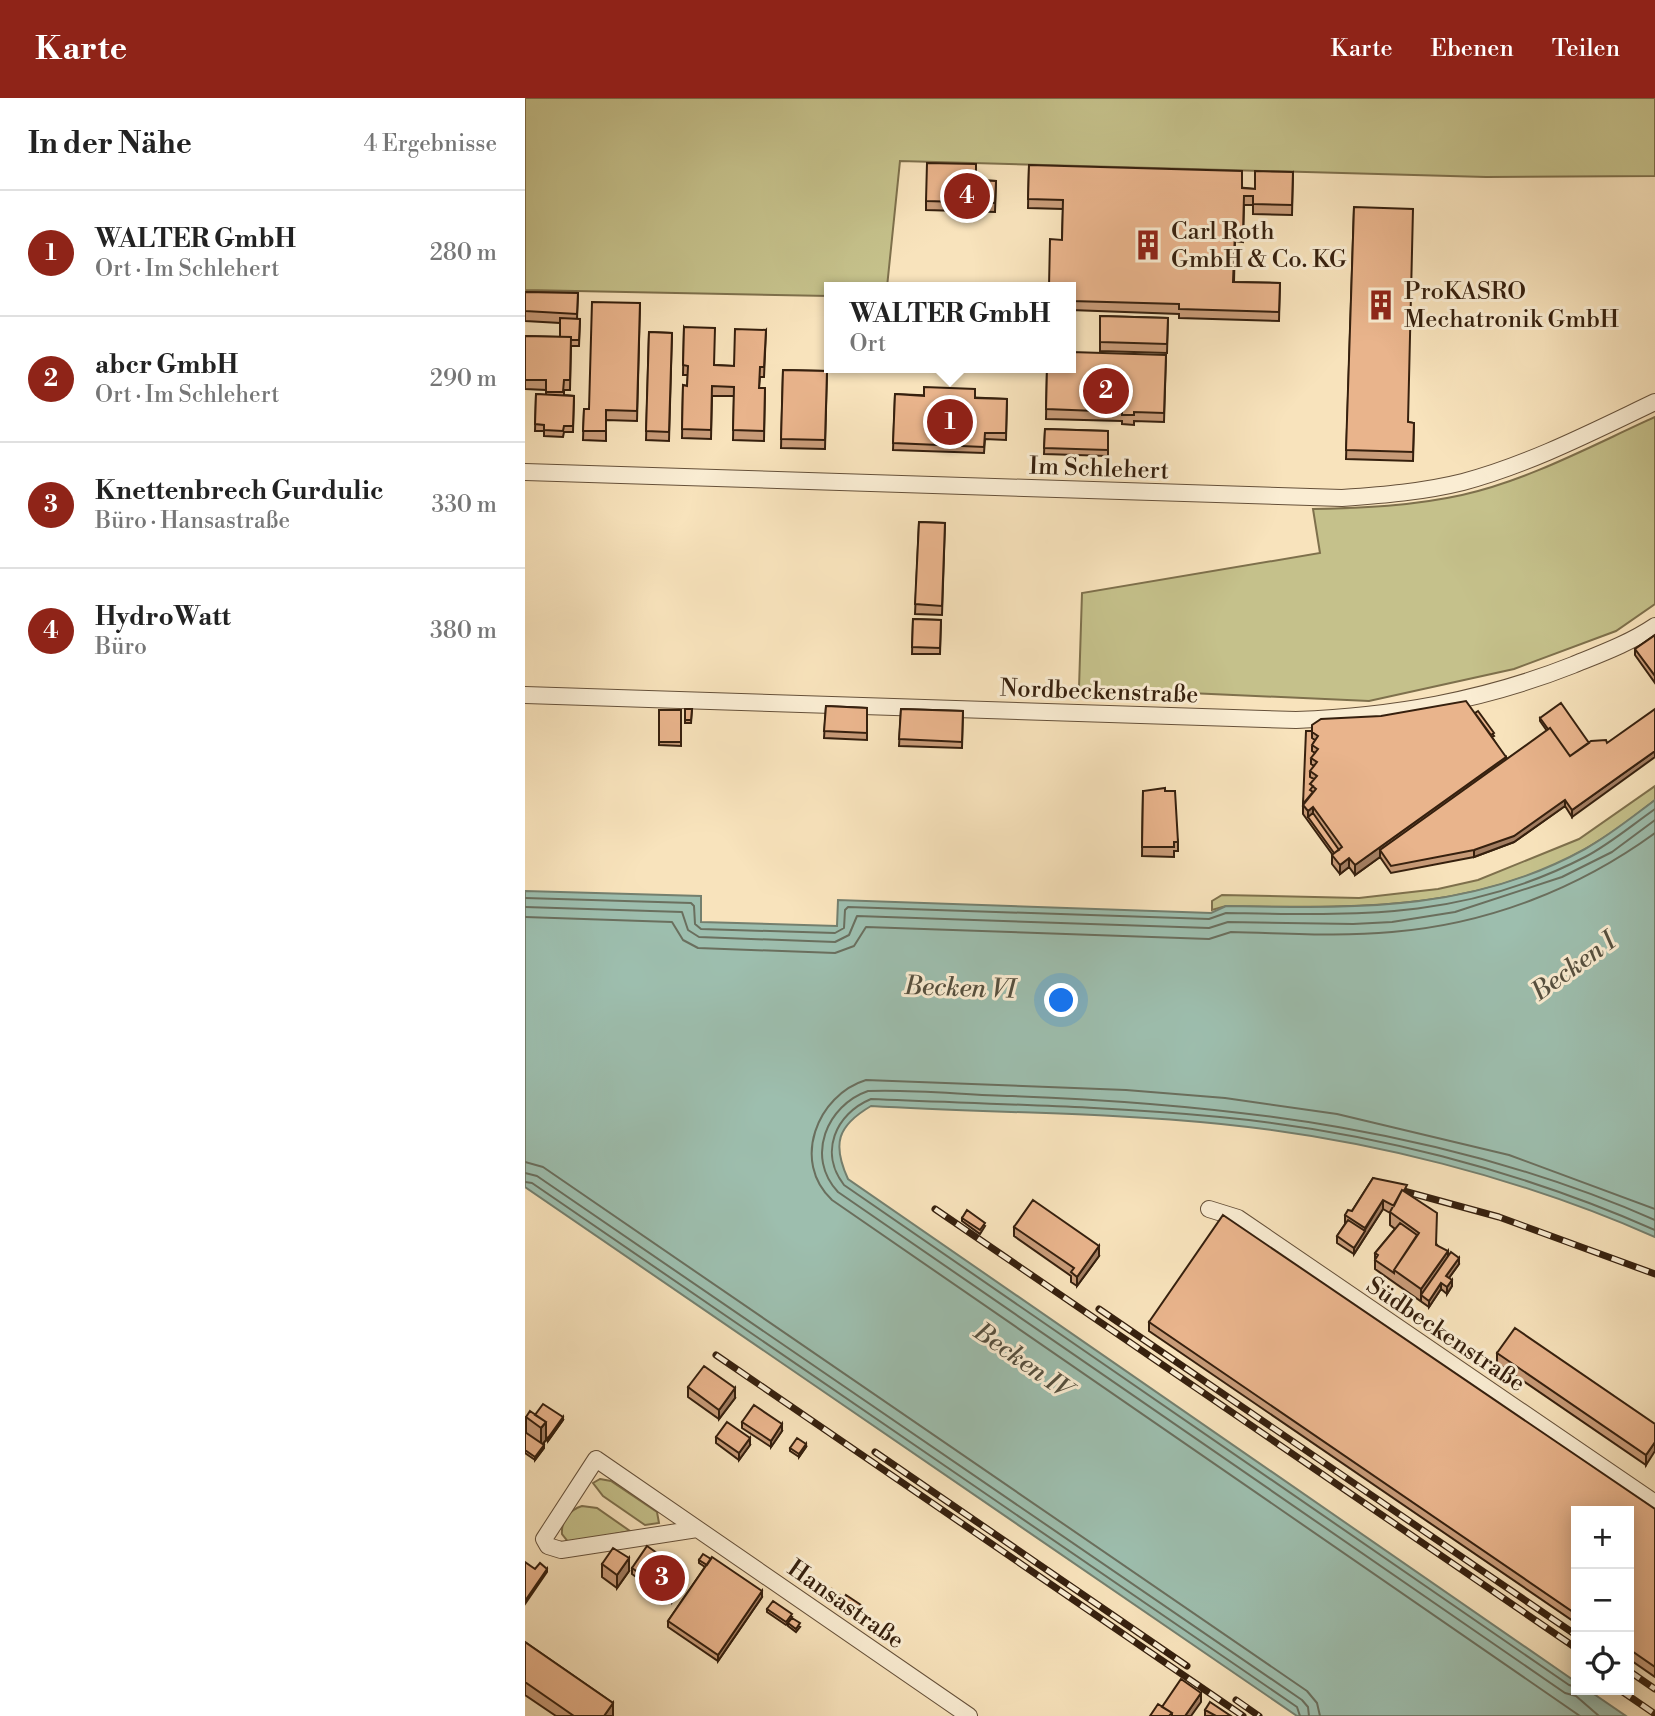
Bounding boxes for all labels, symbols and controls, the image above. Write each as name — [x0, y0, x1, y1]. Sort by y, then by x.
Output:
text: Karte — [35, 29, 127, 70]
text: Karte — [1331, 34, 1393, 64]
text: Ebenen — [1431, 34, 1514, 64]
text: Teilen — [1552, 34, 1620, 64]
text: In der Nähe — [28, 125, 192, 163]
text: 4 Ergebnisse — [364, 130, 497, 158]
pin: 4 — [944, 170, 990, 222]
place label: Carl Roth GmbH & Co. KG — [1171, 217, 1347, 275]
text: WALTER GmbH — [95, 223, 296, 255]
building icon: Carl Roth GmbH & Co. KG — [1131, 228, 1165, 262]
text: 1 — [45, 239, 57, 267]
text: 280 m — [430, 239, 497, 267]
text: Ort · Im Schlehert — [95, 255, 279, 283]
place label: ProKASRO Mechatronik GmbH — [1404, 277, 1619, 335]
popup — [824, 282, 1076, 373]
building icon: ProKASRO Mechatronik GmbH — [1364, 288, 1398, 322]
text: WALTER GmbH — [849, 298, 1051, 330]
text: Ort — [849, 330, 886, 358]
text: abcr GmbH — [95, 349, 238, 381]
text: 2 — [44, 365, 58, 393]
text: 290 m — [430, 365, 497, 393]
pin: 2 — [1083, 365, 1129, 417]
text: Ort · Im Schlehert — [95, 381, 279, 409]
pin: 1 — [927, 396, 973, 448]
street label: Im Schlehert — [1028, 452, 1170, 486]
text: Knettenbrech Gurdulic — [95, 475, 383, 507]
text: 3 — [44, 491, 58, 519]
text: 330 m — [431, 491, 497, 519]
text: Büro · Hansastraße — [95, 507, 290, 535]
text: HydroWatt — [95, 601, 231, 633]
text: 4 — [43, 617, 59, 645]
text: 380 m — [430, 617, 497, 645]
text: Büro — [95, 633, 147, 661]
street label: Nordbeckenstraße — [999, 674, 1199, 710]
water label: Becken I — [1524, 924, 1624, 1009]
water label: Becken VI — [903, 970, 1019, 1006]
your location — [1044, 983, 1078, 1017]
street label: Südbeckenstraße — [1360, 1271, 1531, 1399]
water label: Becken IV — [967, 1315, 1081, 1409]
map controls — [1571, 1506, 1634, 1695]
button: + — [1571, 1506, 1634, 1569]
pin: 3 — [639, 1552, 685, 1604]
street label: Hansastraße — [781, 1554, 910, 1656]
button: − — [1571, 1569, 1634, 1632]
button: locate — [1571, 1632, 1634, 1695]

